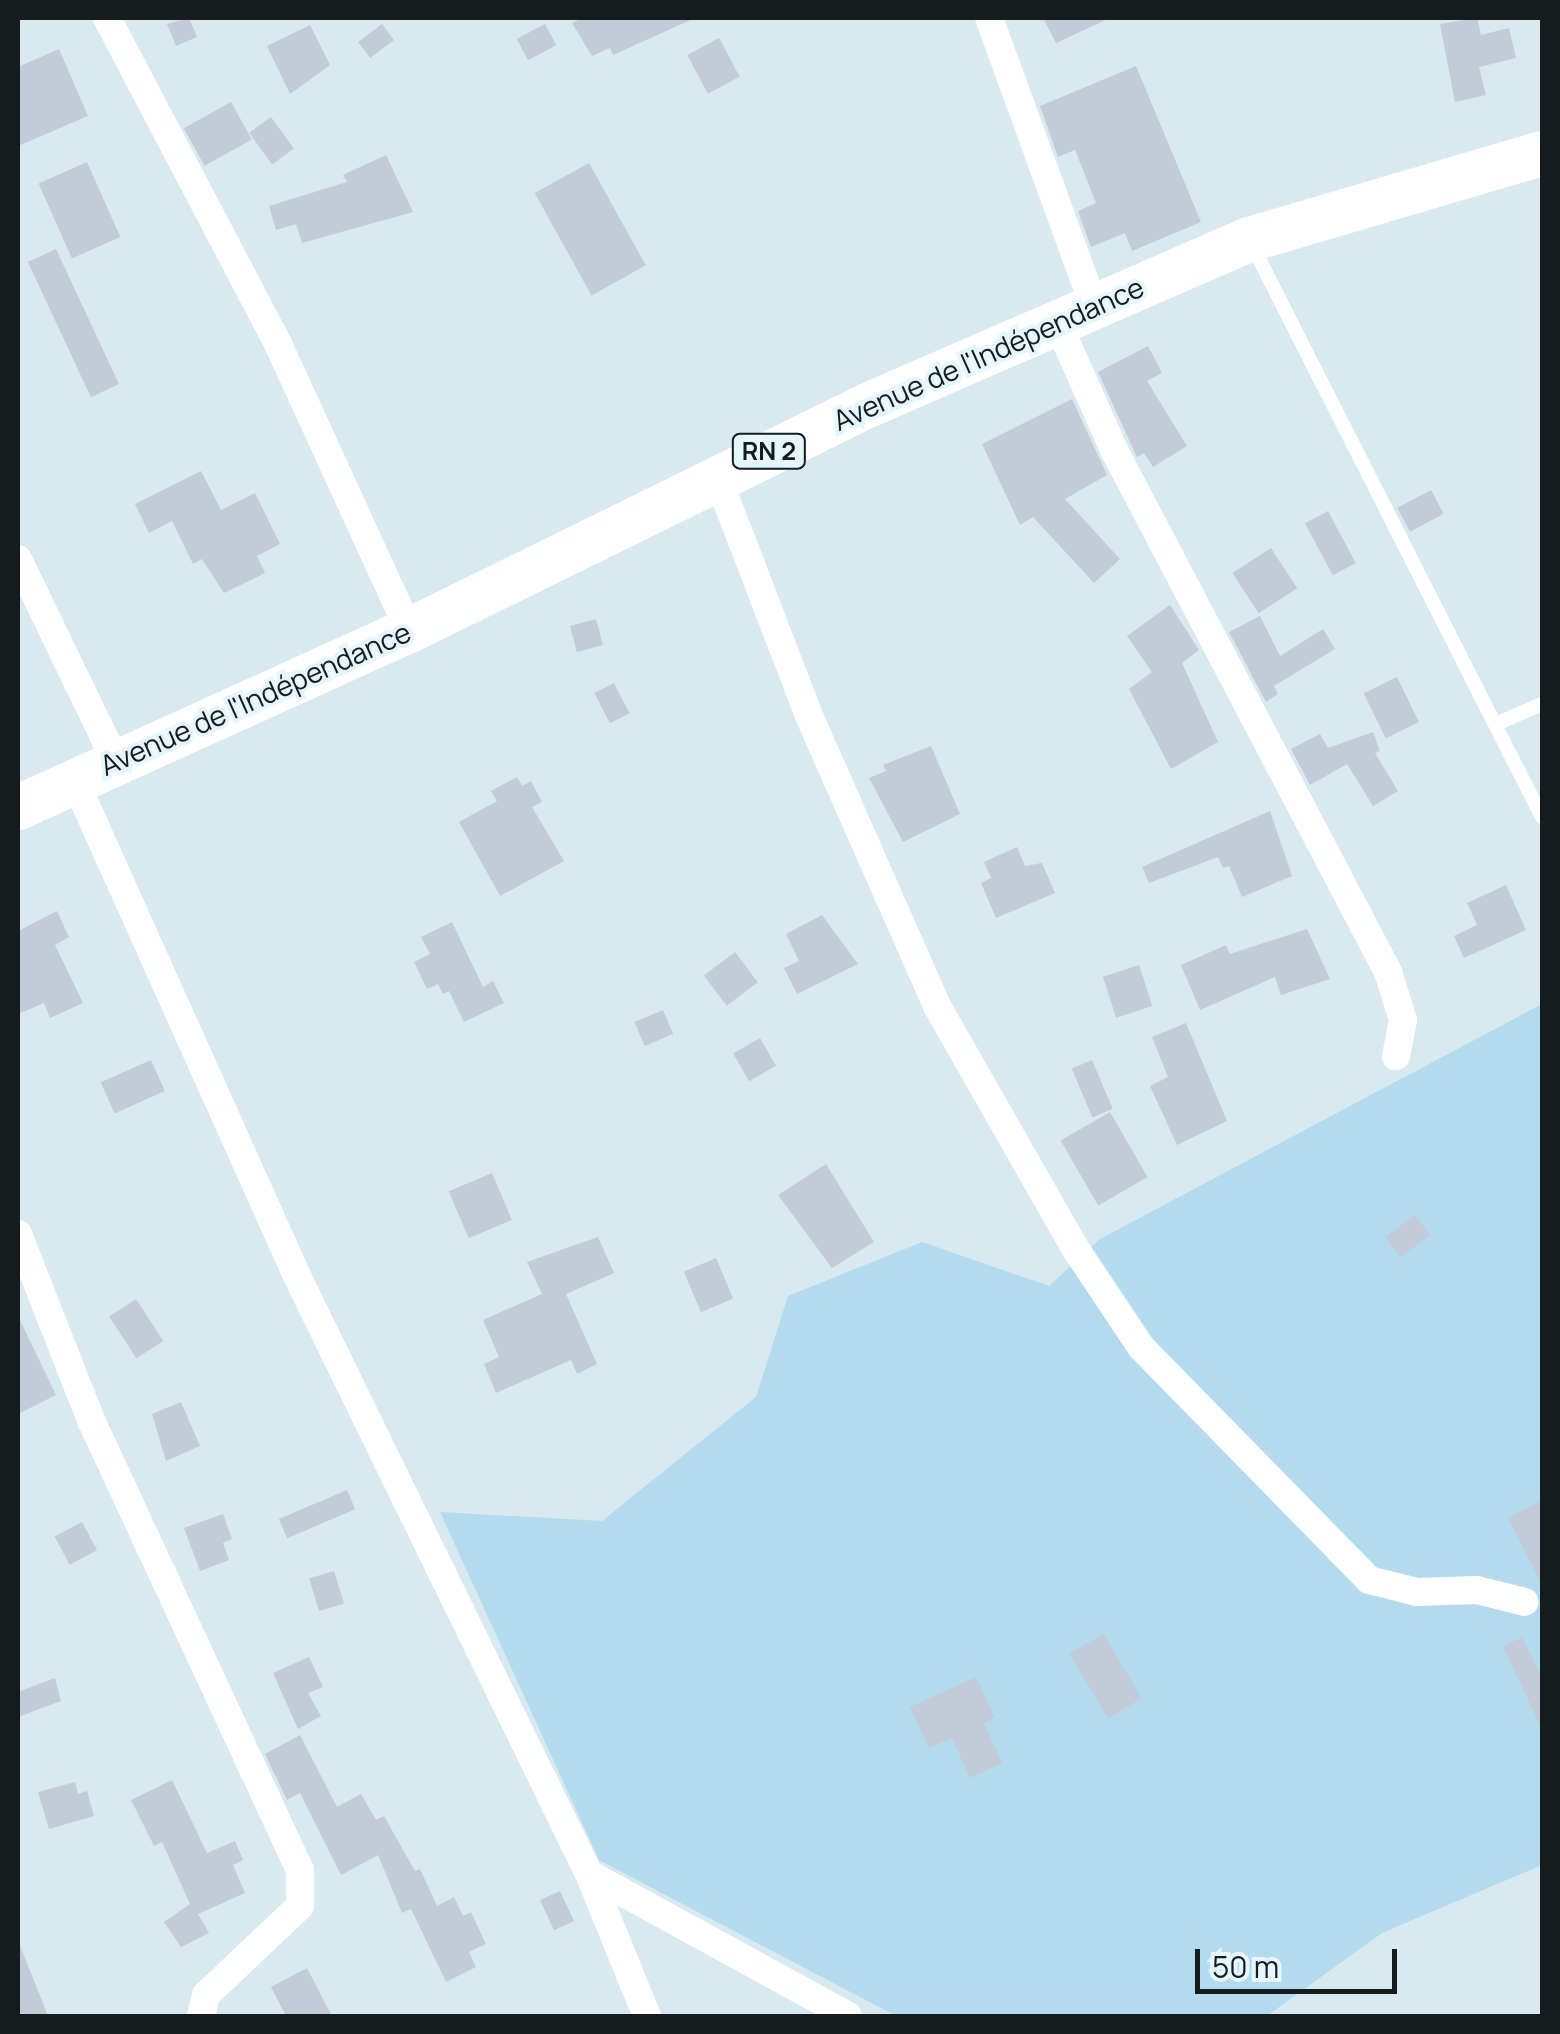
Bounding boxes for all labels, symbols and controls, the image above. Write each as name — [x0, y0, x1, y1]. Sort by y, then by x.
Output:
street label: Avenue de l'Indépendance — [827, 269, 1149, 437]
road number: RN 2 — [732, 431, 806, 471]
street label: Avenue de l'Indépendance — [94, 614, 416, 782]
scale bar — [1200, 1929, 1402, 1991]
text: 50 m — [1212, 1946, 1279, 1987]

